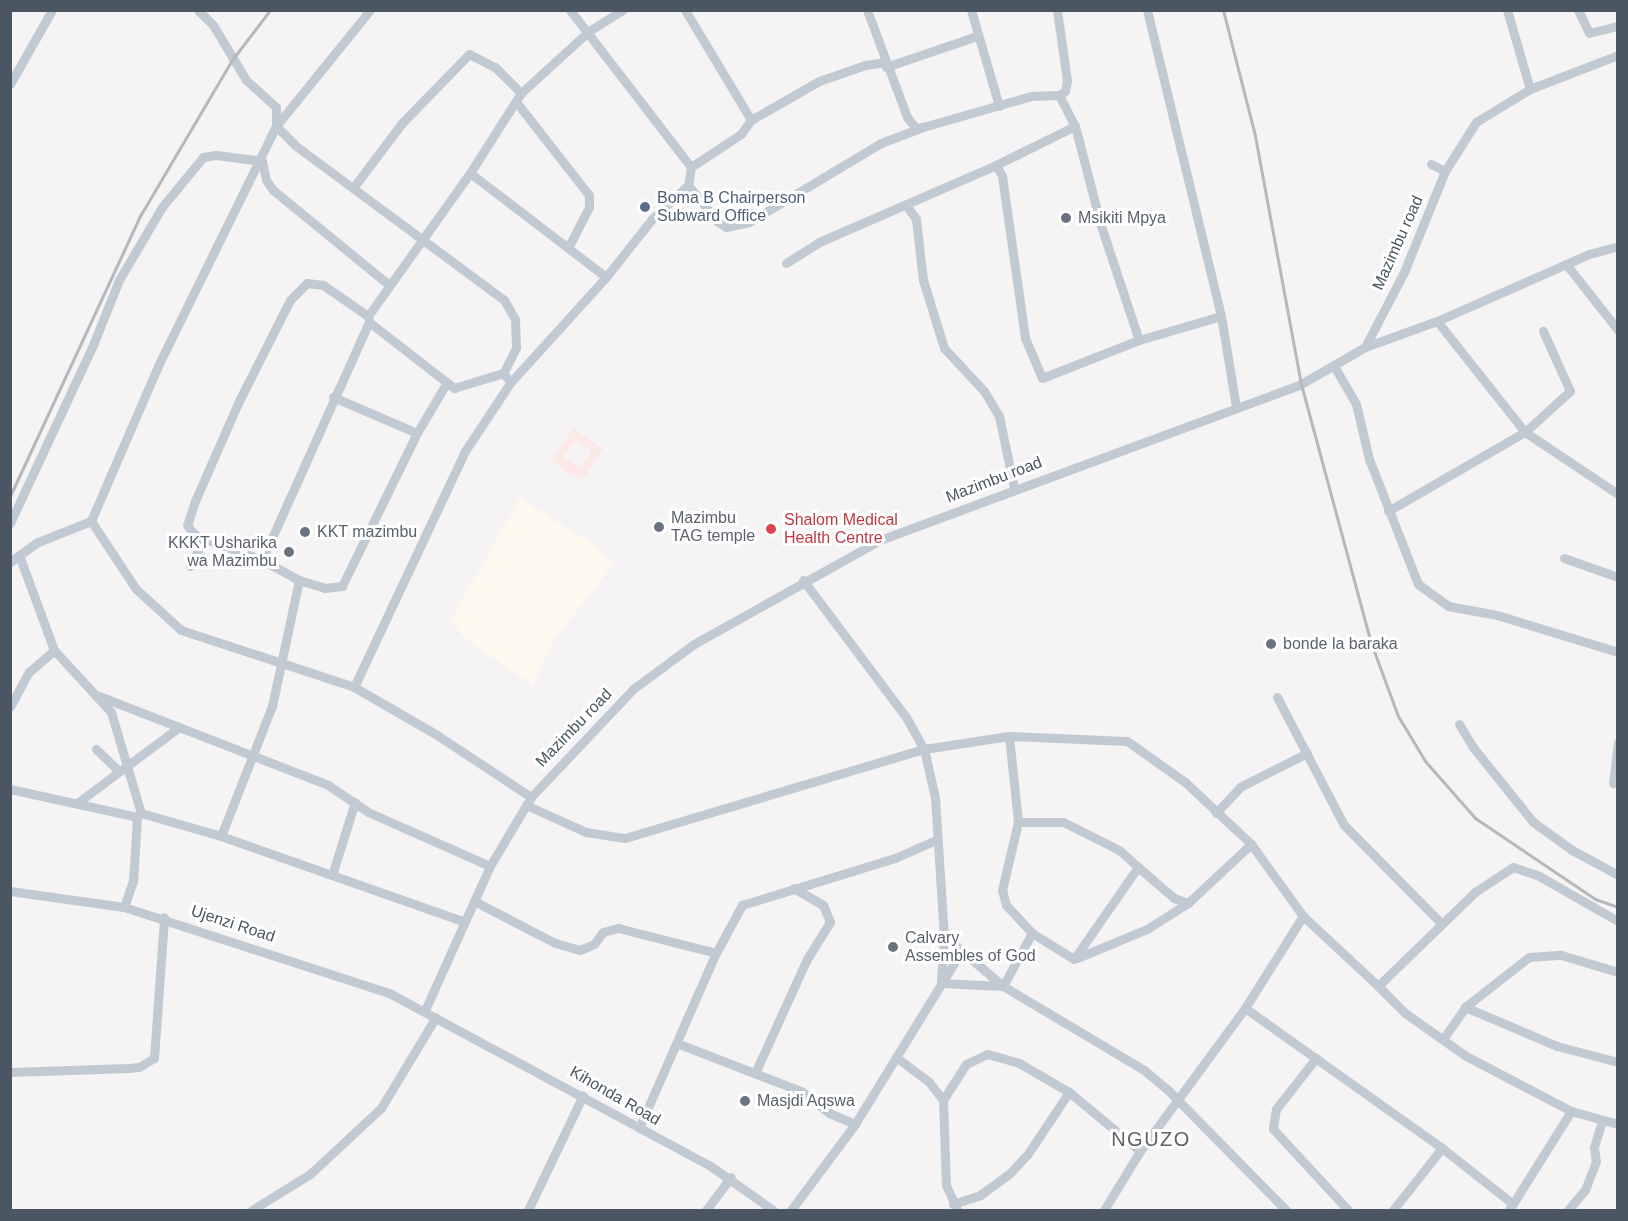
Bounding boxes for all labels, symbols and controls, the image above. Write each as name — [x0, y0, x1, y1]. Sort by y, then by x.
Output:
place label: Boma B Chairperson Subward Office — [657, 188, 806, 226]
street label: Mazimbu road — [1369, 193, 1427, 293]
marker: Boma B Chairperson Subward Office — [638, 200, 652, 214]
place label: Msikiti Mpya — [1078, 208, 1166, 228]
marker: Msikiti Mpya — [1059, 211, 1073, 225]
street label: Mazimbu road — [943, 453, 1045, 507]
place label: Mazimbu TAG temple — [671, 508, 755, 546]
place label: Shalom Medical Health Centre — [784, 510, 898, 548]
marker: Mazimbu TAG temple — [652, 520, 666, 534]
marker: Shalom Medical Health Centre — [762, 520, 780, 538]
place label: KKT mazimbu — [317, 522, 417, 542]
marker: KKT mazimbu — [298, 525, 312, 539]
place label: KKKT Usharika wa Mazimbu — [168, 533, 277, 571]
marker: KKKT Usharika wa Mazimbu — [282, 545, 296, 559]
place label: bonde la baraka — [1283, 634, 1398, 654]
marker: bonde la baraka — [1264, 637, 1278, 651]
street label: Mazimbu road — [532, 685, 616, 771]
street label: Ujenzi Road — [189, 901, 277, 947]
place label: Calvary Assembles of God — [905, 928, 1036, 966]
marker: Calvary Assembles of God — [886, 940, 900, 954]
street label: Kihonda Road — [566, 1062, 664, 1130]
place label: Masjdi Aqswa — [757, 1091, 856, 1111]
marker: Masjdi Aqswa — [738, 1094, 752, 1108]
district label: NGUZO — [1111, 1127, 1191, 1151]

